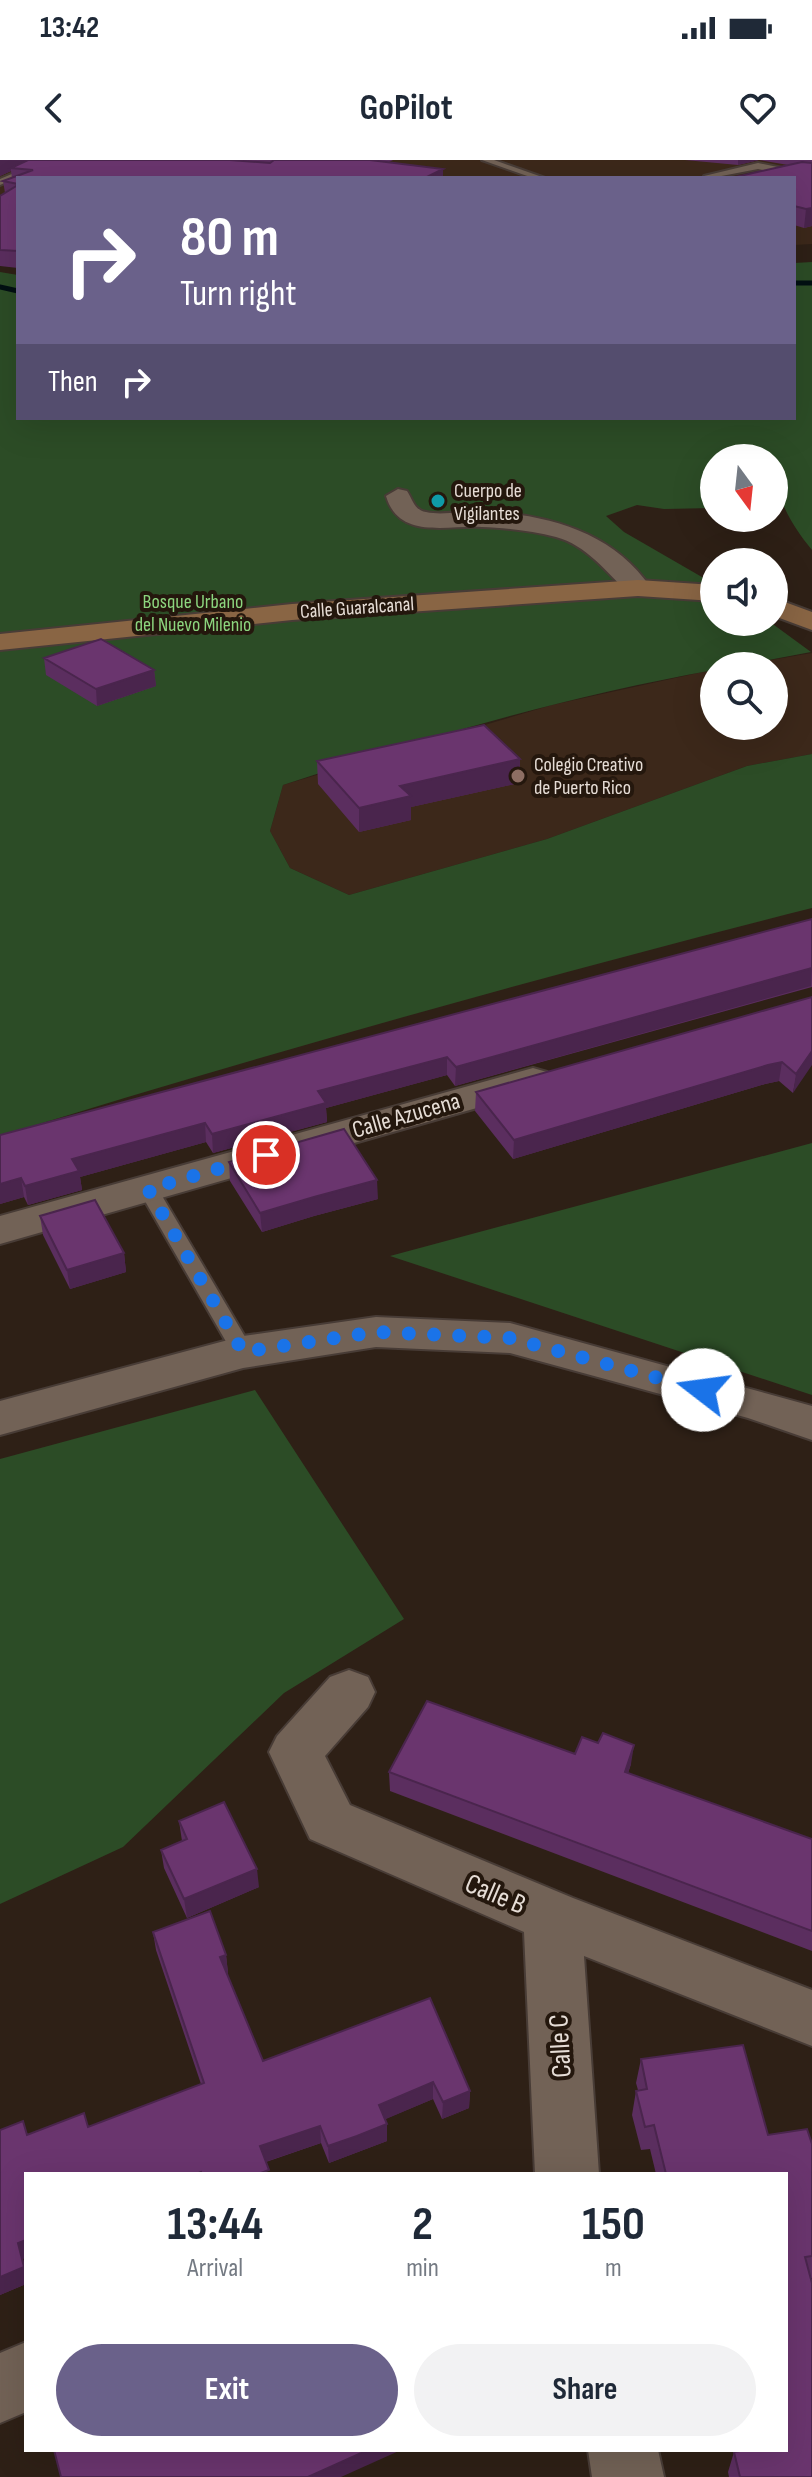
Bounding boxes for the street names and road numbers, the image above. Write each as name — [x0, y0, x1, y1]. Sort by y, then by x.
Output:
street label: Calle Guaralcanal — [299, 592, 415, 624]
street label: Calle Azucena — [349, 1086, 463, 1145]
street label: Calle B — [460, 1867, 531, 1922]
street label: Calle C — [542, 2013, 579, 2079]

